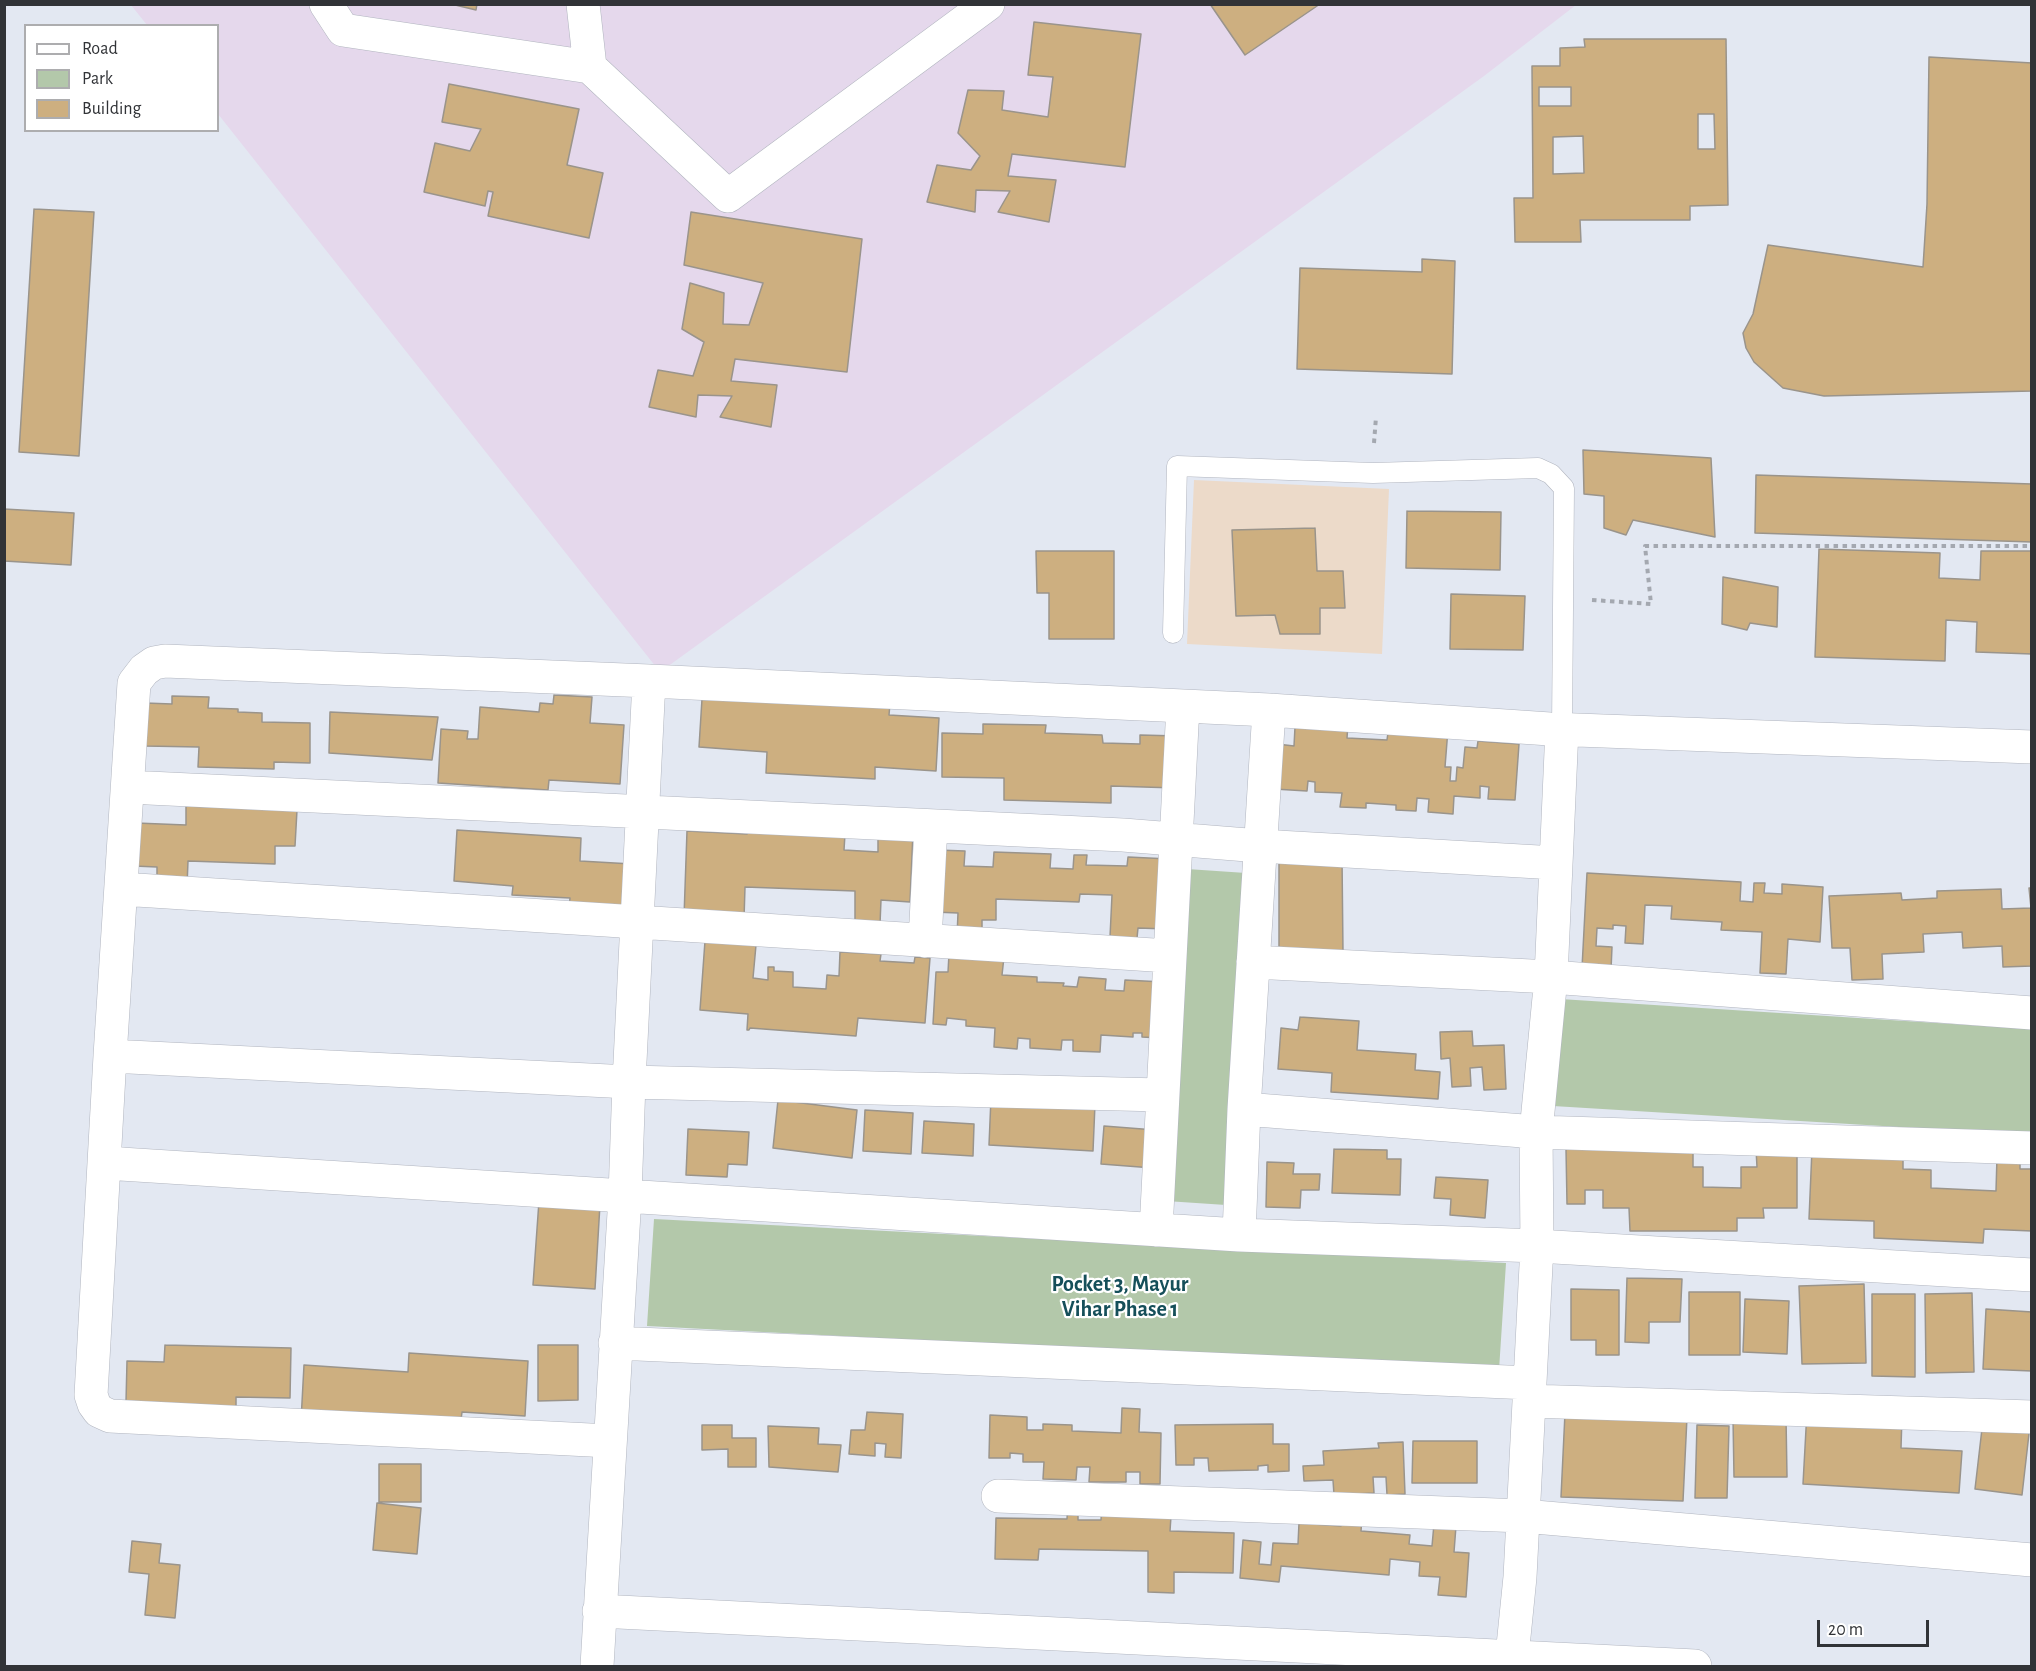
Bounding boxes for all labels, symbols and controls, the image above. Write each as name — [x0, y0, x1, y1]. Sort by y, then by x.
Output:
legend — [24, 24, 219, 132]
text: Road — [82, 40, 118, 58]
text: Park — [82, 70, 113, 88]
text: Building — [82, 100, 141, 118]
district label: Pocket 3, Mayur Vihar Phase 1 — [1052, 1271, 1188, 1322]
scale bar — [1820, 1608, 1932, 1646]
text: 20 m — [1828, 1621, 1863, 1639]

